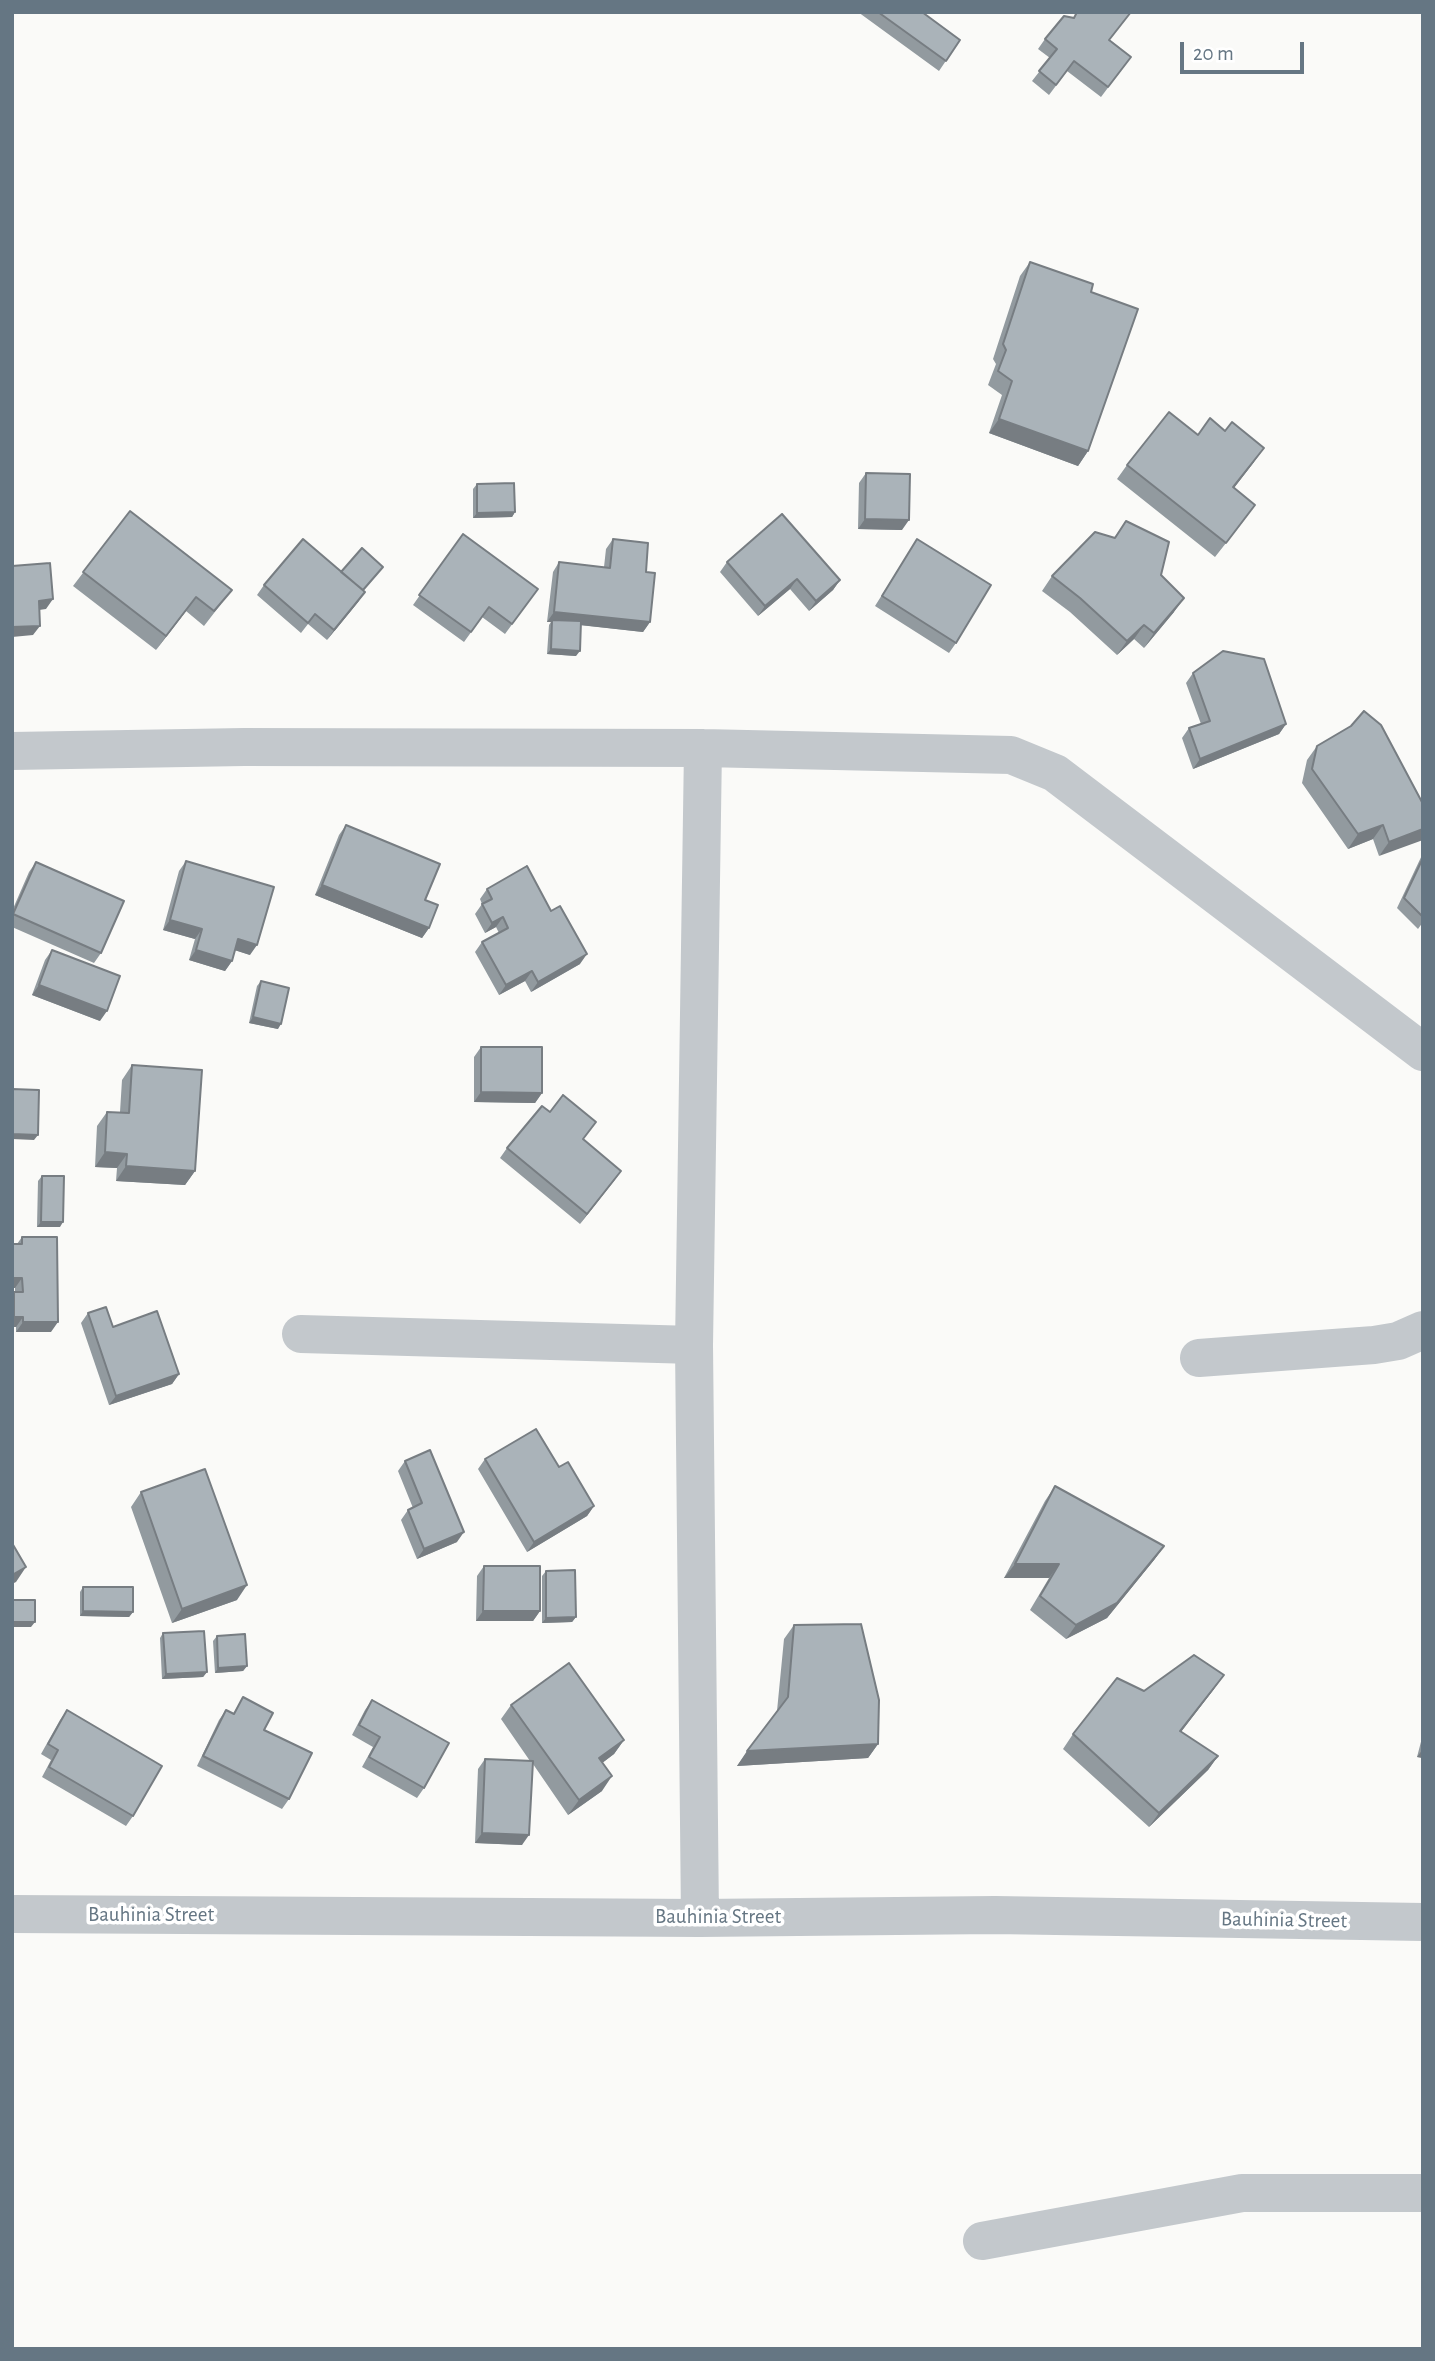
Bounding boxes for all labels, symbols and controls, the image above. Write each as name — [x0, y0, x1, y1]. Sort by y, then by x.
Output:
scale bar — [1183, 28, 1307, 72]
text: 20 m — [1193, 43, 1234, 64]
street label: Bauhinia Street — [88, 1902, 214, 1928]
street label: Bauhinia Street — [655, 1904, 781, 1930]
street label: Bauhinia Street — [1221, 1906, 1347, 1934]

